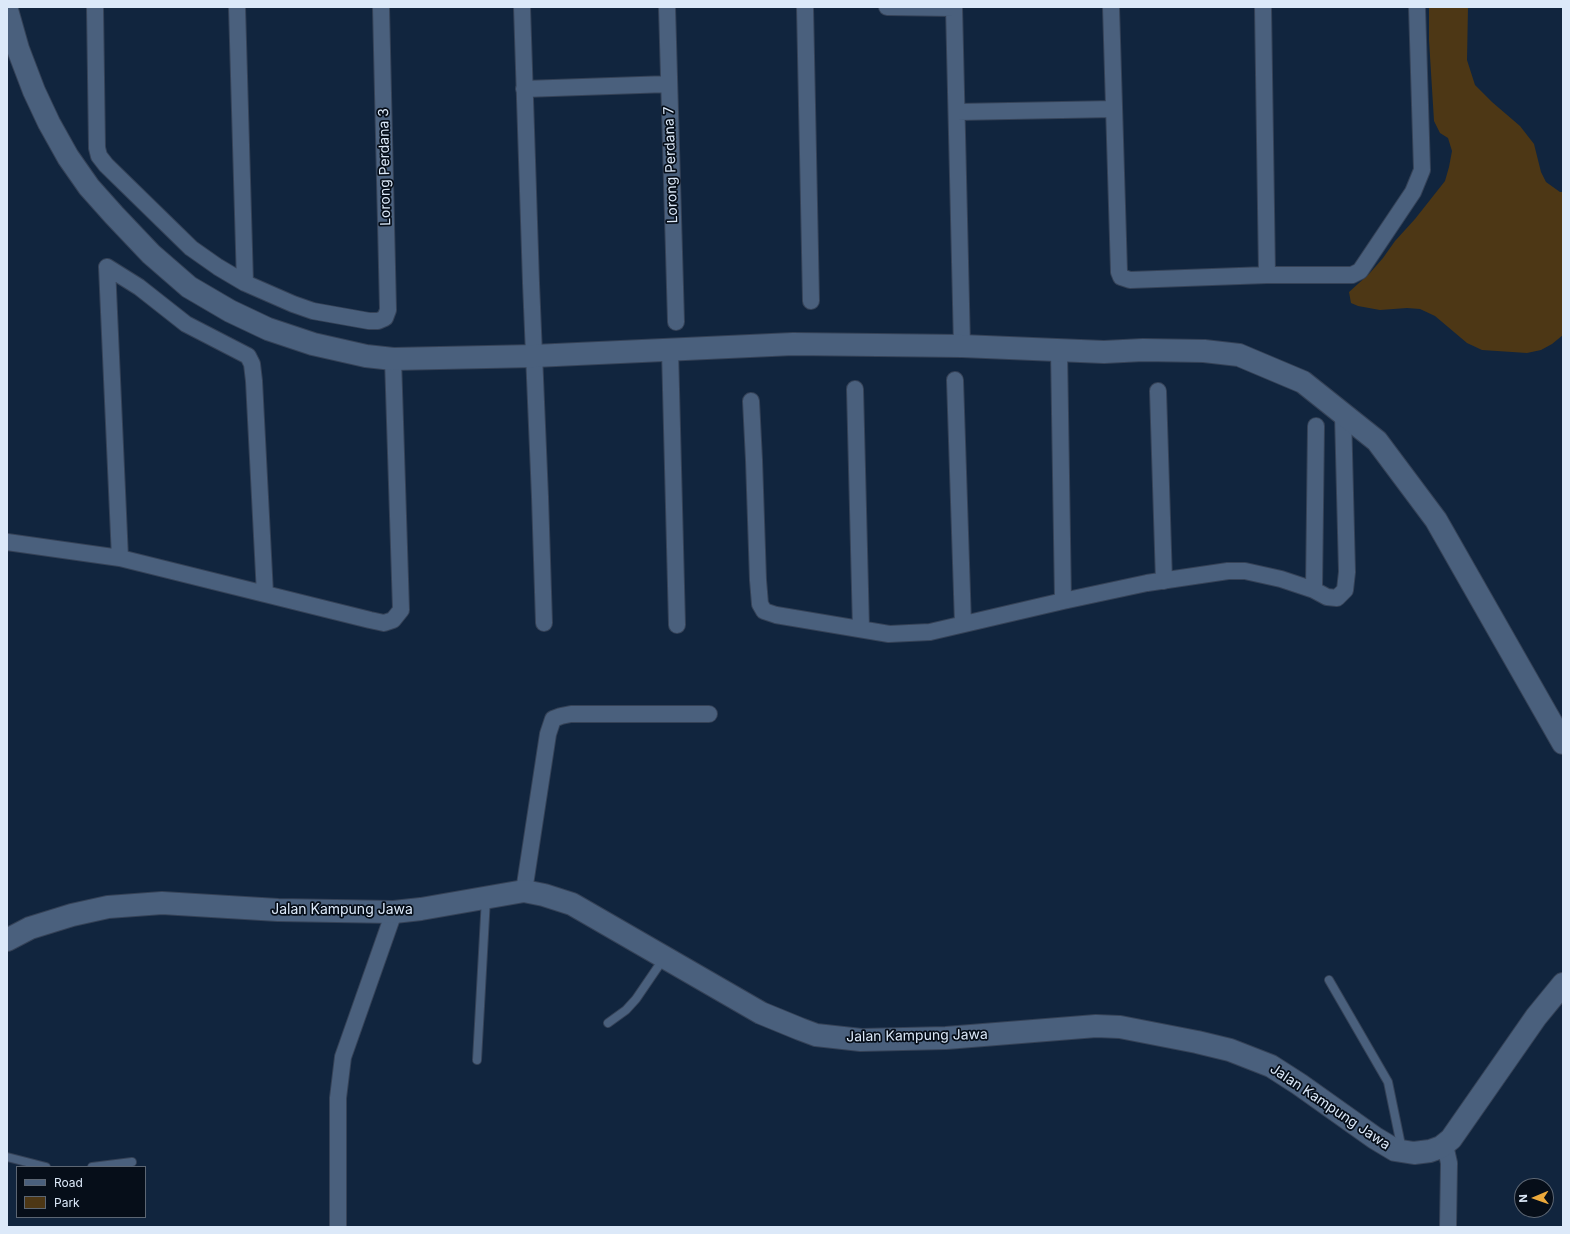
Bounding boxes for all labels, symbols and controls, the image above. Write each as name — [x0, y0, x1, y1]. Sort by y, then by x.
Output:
street label: Lorong Perdana 7 — [661, 106, 681, 224]
street label: Lorong Perdana 3 — [376, 108, 394, 226]
street label: Jalan Kampung Jawa — [271, 902, 413, 918]
street label: Jalan Kampung Jawa — [846, 1026, 988, 1046]
street label: Jalan Kampung Jawa — [1267, 1060, 1393, 1154]
legend — [16, 1166, 146, 1218]
text: Road — [54, 1175, 83, 1190]
north arrow — [1514, 1178, 1554, 1218]
text: N — [1516, 1194, 1530, 1203]
text: Park — [54, 1195, 80, 1210]

